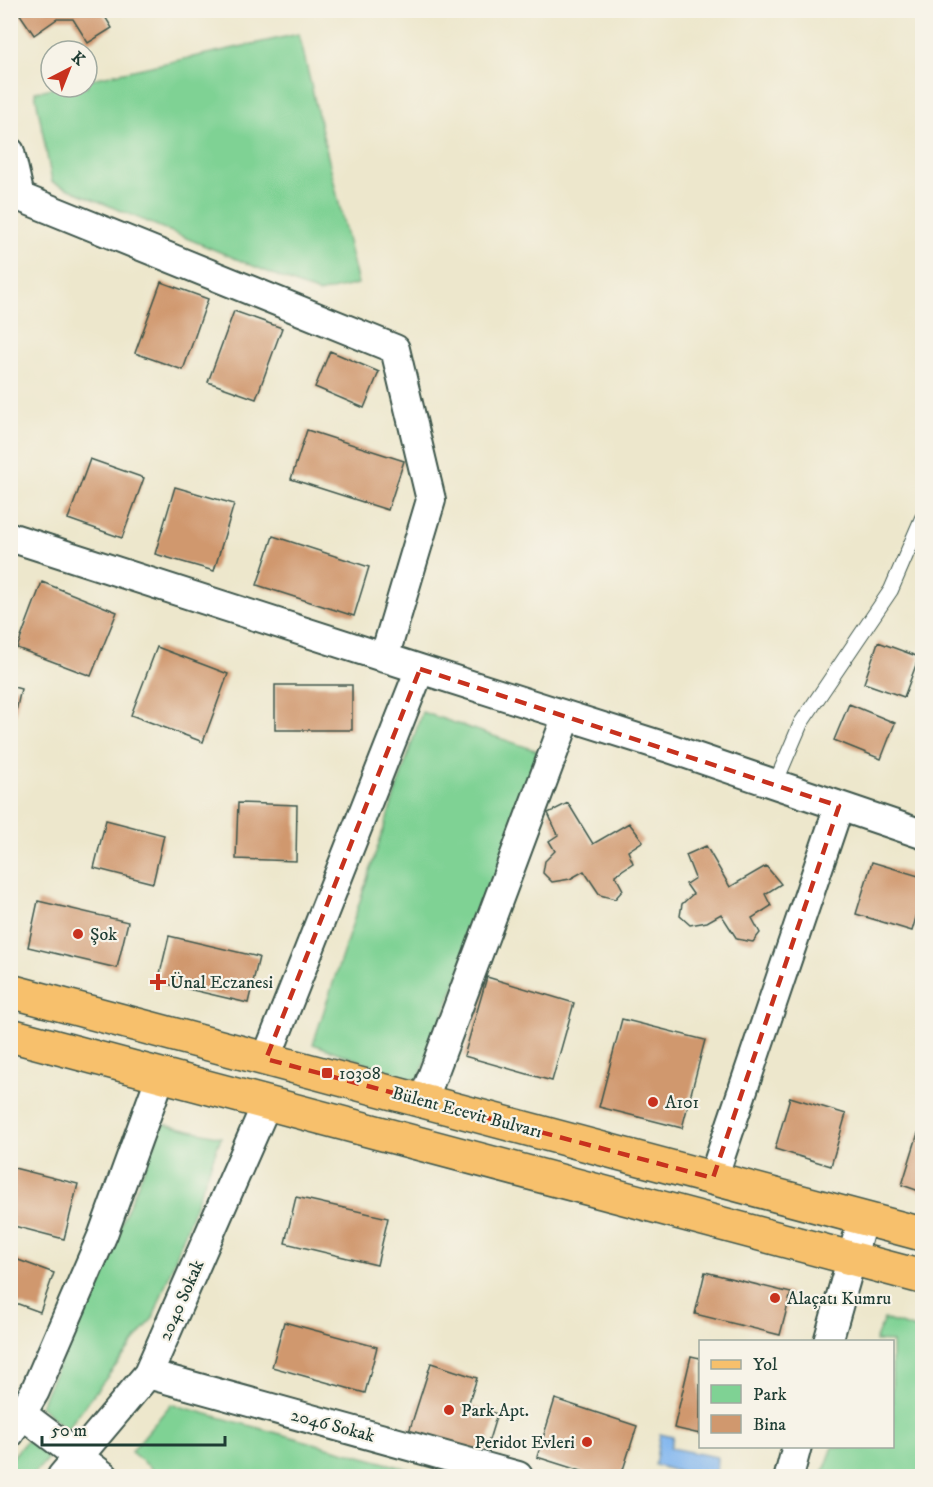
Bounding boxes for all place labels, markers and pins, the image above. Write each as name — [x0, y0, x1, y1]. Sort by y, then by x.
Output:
place label: Şok — [90, 924, 117, 946]
marker: Şok — [71, 927, 85, 941]
place label: Ünal Eczanesi — [170, 972, 273, 994]
marker: Ünal Eczanesi — [151, 975, 165, 989]
place label: 10308 — [339, 1063, 381, 1085]
marker: 10308 — [320, 1066, 334, 1080]
place label: A101 — [665, 1092, 699, 1114]
marker: A101 — [646, 1095, 660, 1109]
place label: Alaçatı Kumru — [787, 1288, 892, 1310]
marker: Alaçatı Kumru — [768, 1291, 782, 1305]
place label: Park Apt. — [461, 1400, 529, 1422]
marker: Park Apt. — [442, 1403, 456, 1417]
place label: Peridot Evleri — [475, 1432, 575, 1454]
marker: Peridot Evleri — [580, 1435, 594, 1449]

